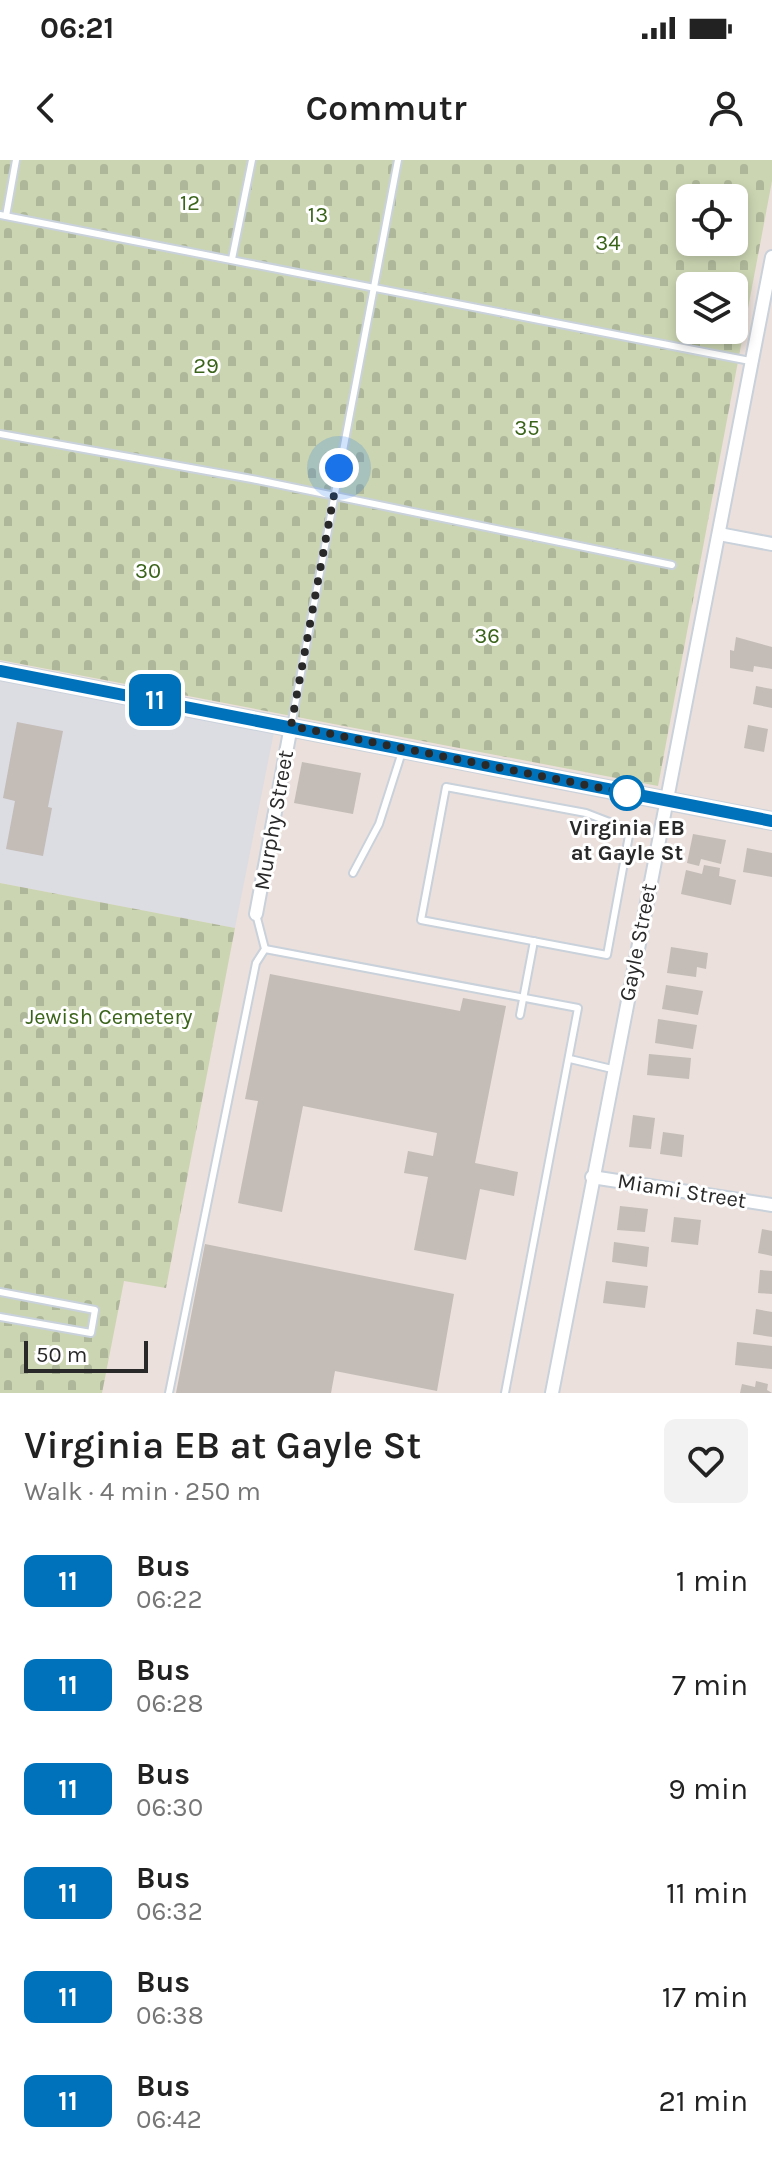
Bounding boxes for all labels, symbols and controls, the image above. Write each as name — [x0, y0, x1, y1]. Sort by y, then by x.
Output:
text: 06:21 — [40, 10, 114, 46]
icon: back — [24, 86, 68, 130]
icon: person — [704, 86, 748, 130]
text: Commutr — [305, 87, 467, 129]
map controls — [676, 184, 748, 344]
button: locate — [676, 184, 748, 256]
park label: 12 — [180, 190, 200, 216]
park label: 13 — [308, 202, 328, 228]
park label: 34 — [595, 230, 621, 256]
button: layers — [676, 272, 748, 344]
park label: 29 — [193, 353, 219, 379]
park label: 35 — [514, 415, 540, 441]
your location — [319, 448, 359, 488]
park label: 30 — [135, 558, 161, 584]
park label: 36 — [474, 623, 500, 649]
line badge: 11 — [119, 674, 191, 726]
text: 11 — [145, 683, 165, 716]
street label: Murphy Street — [249, 748, 299, 892]
marker: Virginia EB at Gayle St — [610, 776, 644, 810]
place label: Virginia EB at Gayle St — [569, 815, 685, 866]
street label: Gayle Street — [614, 881, 662, 1003]
park label: Jewish Cemetery — [25, 1004, 193, 1030]
street label: Miami Street — [616, 1168, 748, 1214]
scale bar — [24, 1337, 148, 1373]
text: 50 m — [36, 1342, 87, 1368]
button: heart — [664, 1419, 748, 1503]
text: Virginia EB at Gayle St — [24, 1423, 421, 1468]
text: Walk · 4 min · 250 m — [24, 1476, 261, 1507]
text: Bus — [136, 1548, 190, 1584]
text: 1 min — [676, 1563, 748, 1599]
text: 11 — [58, 1564, 78, 1597]
text: 06:22 — [136, 1584, 202, 1615]
text: Bus — [136, 1652, 190, 1688]
text: 7 min — [672, 1667, 748, 1703]
text: 11 — [58, 1668, 78, 1701]
text: 06:28 — [136, 1688, 203, 1719]
text: Bus — [136, 1756, 190, 1792]
text: 9 min — [668, 1771, 748, 1807]
text: 11 — [58, 1772, 78, 1805]
text: 06:30 — [136, 1792, 203, 1823]
text: Bus — [136, 1860, 190, 1896]
text: 11 min — [666, 1875, 748, 1911]
text: 11 — [58, 1876, 78, 1909]
text: 06:32 — [136, 1896, 203, 1927]
text: Bus — [136, 1964, 190, 2000]
text: 17 min — [662, 1979, 748, 2015]
text: 11 — [58, 1980, 78, 2013]
text: 06:38 — [136, 2000, 204, 2031]
text: Bus — [136, 2068, 190, 2104]
text: 21 min — [658, 2083, 748, 2119]
text: 11 — [58, 2084, 78, 2117]
text: 06:42 — [136, 2104, 202, 2135]

